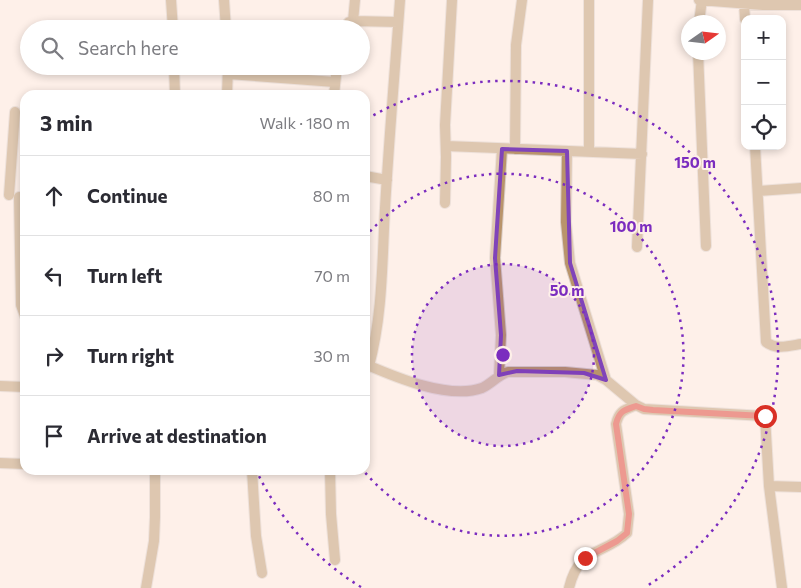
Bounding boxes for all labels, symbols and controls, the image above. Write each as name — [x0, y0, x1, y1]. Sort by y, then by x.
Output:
north arrow — [681, 15, 726, 60]
map controls — [741, 15, 786, 150]
button: + — [741, 15, 786, 60]
search box — [20, 20, 370, 75]
icon: search — [38, 34, 66, 62]
text: Search here — [78, 36, 178, 59]
button: − — [741, 60, 786, 105]
button: locate — [741, 105, 786, 150]
text: 3 min — [40, 110, 93, 135]
text: Walk · 180 m — [260, 113, 350, 132]
text: 150 m — [674, 153, 716, 171]
icon: ahead — [40, 182, 68, 210]
text: Continue — [87, 184, 167, 207]
text: 80 m — [313, 186, 350, 205]
text: 100 m — [610, 217, 652, 235]
icon: left — [40, 262, 68, 290]
text: Turn left — [87, 264, 162, 287]
text: 70 m — [314, 266, 350, 285]
text: 50 m — [550, 281, 584, 299]
icon: right — [40, 342, 68, 370]
text: Turn right — [87, 344, 174, 367]
text: 30 m — [313, 346, 350, 365]
centre of rings — [494, 346, 512, 364]
route start — [754, 405, 777, 428]
icon: arrive — [40, 422, 68, 450]
text: Arrive at destination — [87, 424, 267, 447]
route end — [574, 547, 597, 570]

